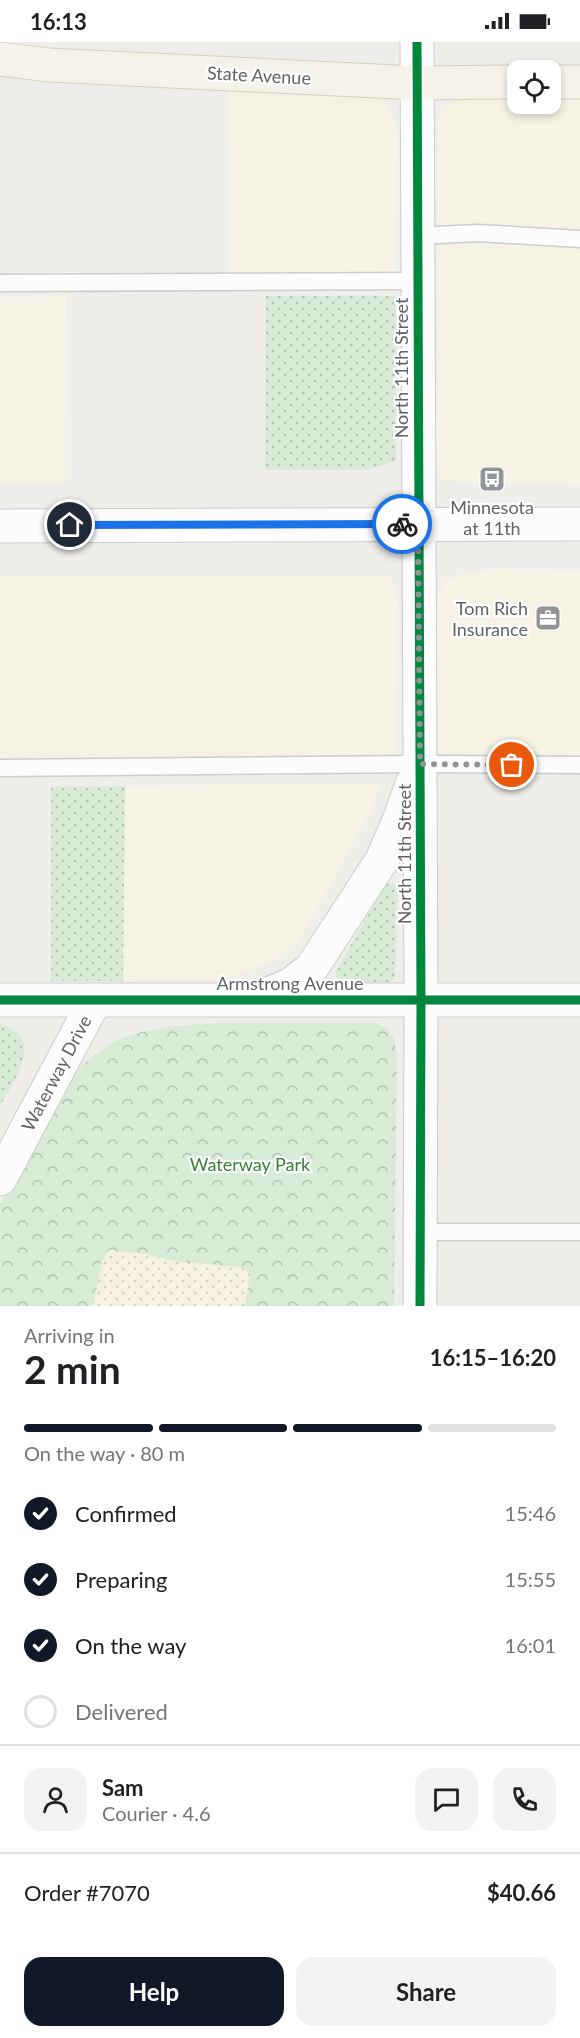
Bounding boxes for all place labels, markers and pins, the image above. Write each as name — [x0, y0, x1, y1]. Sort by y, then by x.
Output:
bus stop icon: Minnesota at 11th — [477, 464, 507, 494]
place label: Minnesota at 11th — [450, 496, 534, 539]
pin — [44, 499, 95, 550]
place label: Tom Rich Insurance — [452, 597, 528, 640]
office icon: Tom Rich Insurance — [533, 603, 563, 633]
pin — [486, 739, 537, 790]

